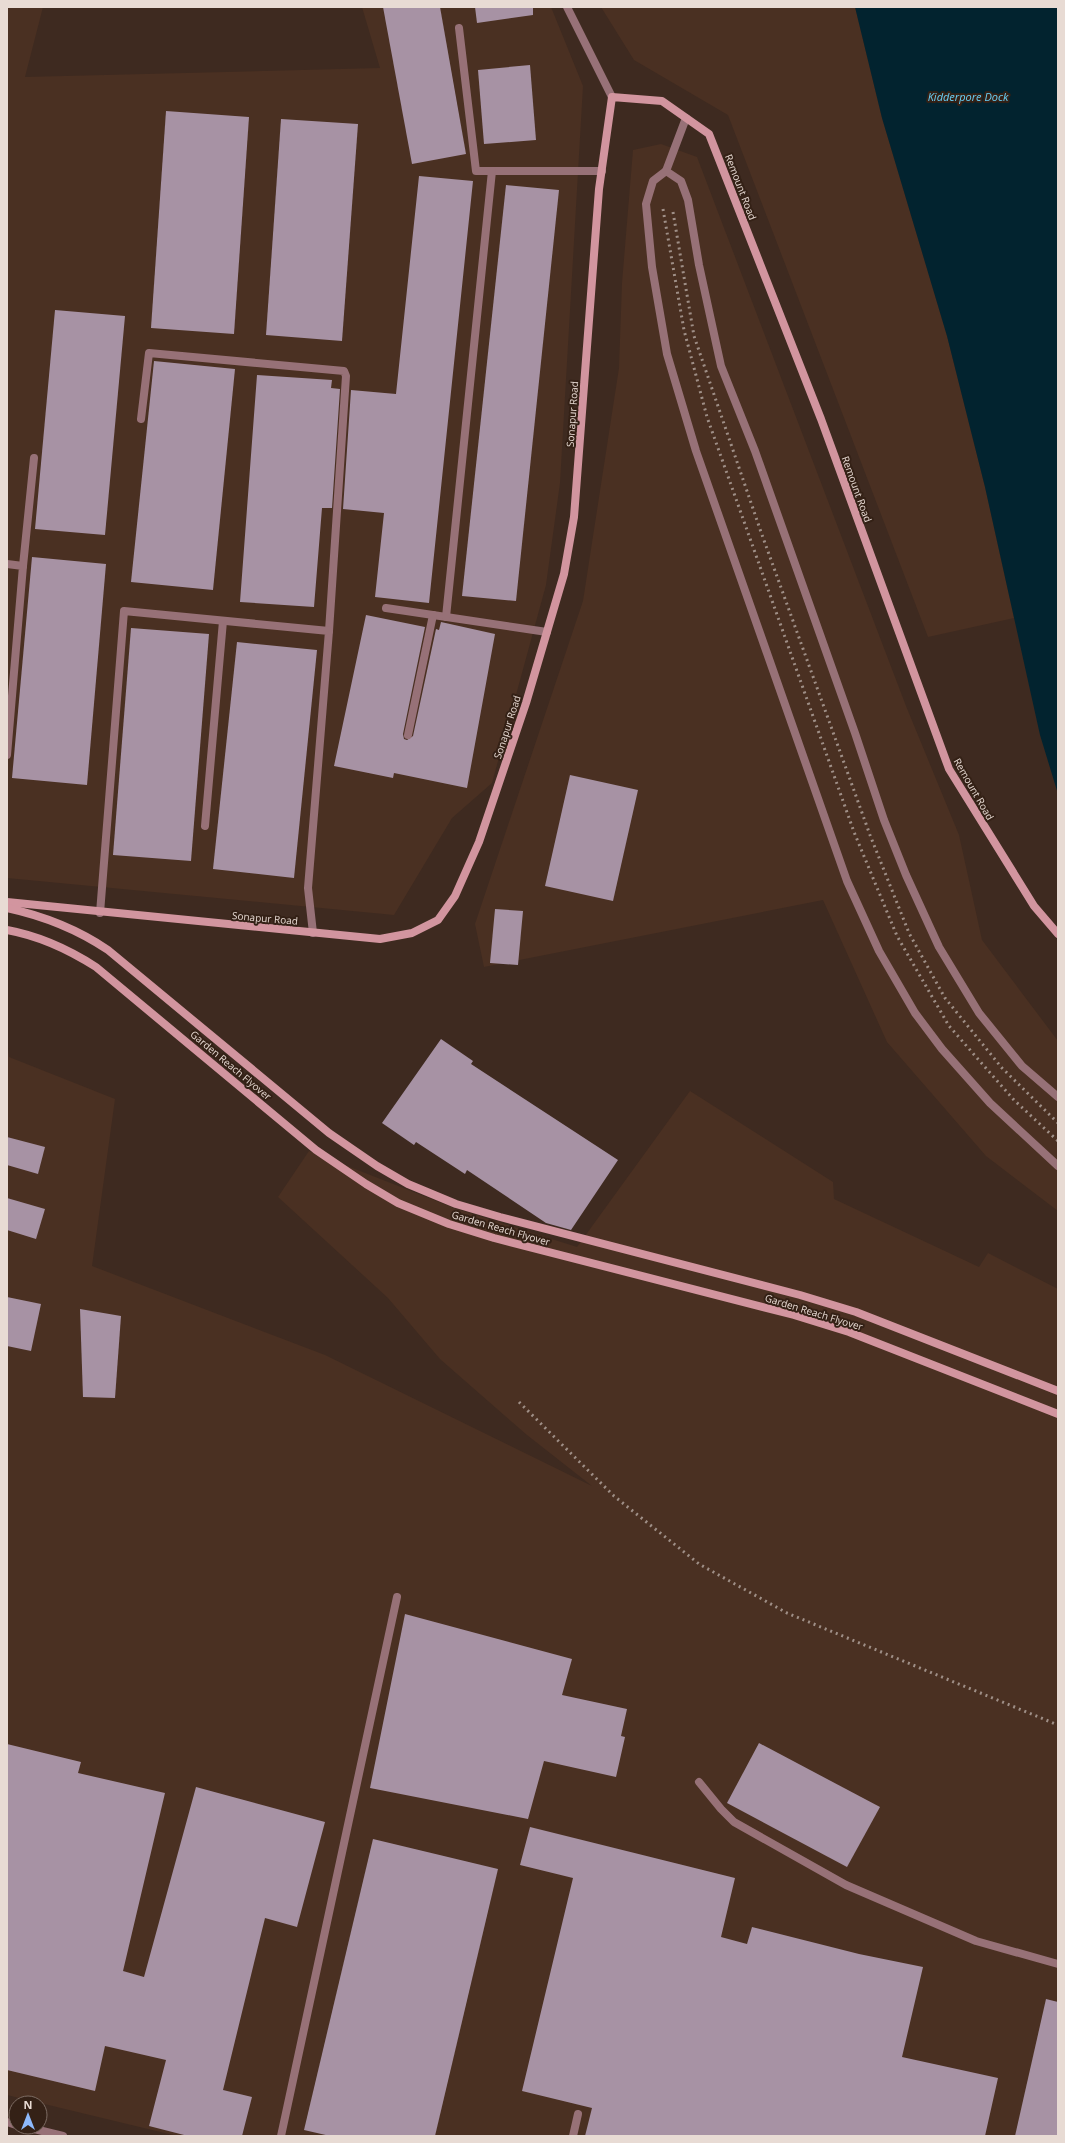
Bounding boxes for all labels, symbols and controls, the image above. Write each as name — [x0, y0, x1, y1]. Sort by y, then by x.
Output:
water label: Kidderpore Dock — [928, 89, 1009, 104]
street label: Remount Road — [722, 152, 760, 222]
street label: Sonapur Road — [563, 381, 581, 447]
street label: Remount Road — [839, 454, 875, 524]
street label: Sonapur Road — [490, 693, 524, 761]
street label: Remount Road — [951, 755, 997, 823]
street label: Sonapur Road — [232, 908, 298, 928]
street label: Garden Reach Flyover — [188, 1027, 274, 1103]
street label: Garden Reach Flyover — [450, 1207, 552, 1249]
street label: Garden Reach Flyover — [763, 1290, 865, 1334]
north arrow — [8, 2095, 48, 2135]
text: N — [24, 2097, 32, 2112]

